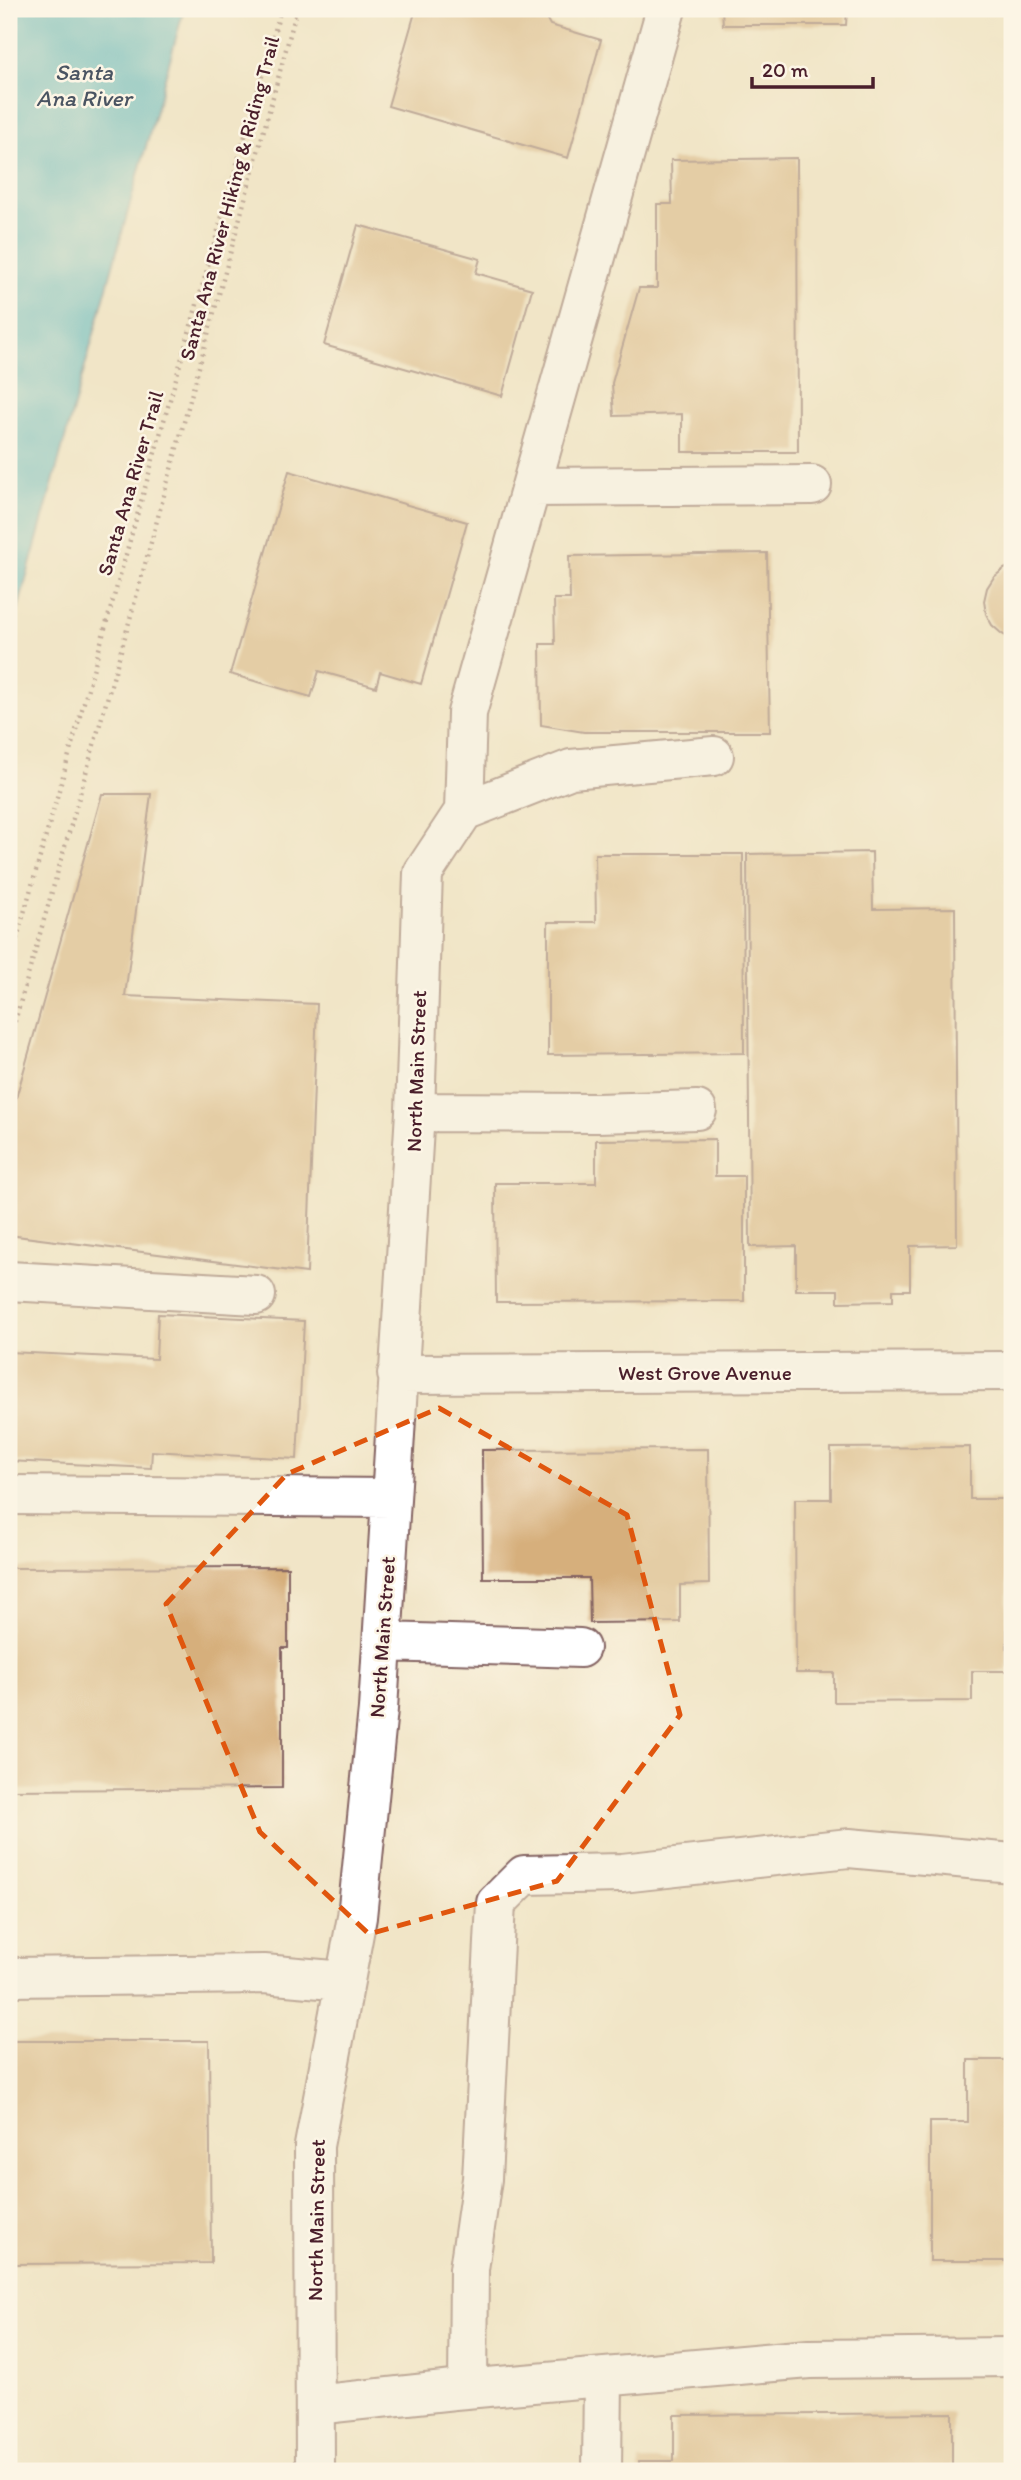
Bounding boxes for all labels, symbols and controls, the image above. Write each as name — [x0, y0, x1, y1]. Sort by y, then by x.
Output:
street label: Santa Ana River Hiking & Riding Trail — [174, 33, 284, 363]
scale bar — [752, 46, 872, 90]
text: 20 m — [762, 57, 809, 82]
water label: Santa Ana River — [36, 58, 135, 112]
street label: Santa Ana River Trail — [92, 388, 168, 578]
street label: North Main Street — [401, 989, 431, 1152]
street label: West Grove Avenue — [618, 1360, 792, 1385]
street label: North Main Street — [364, 1555, 400, 1719]
street label: North Main Street — [302, 2139, 330, 2301]

